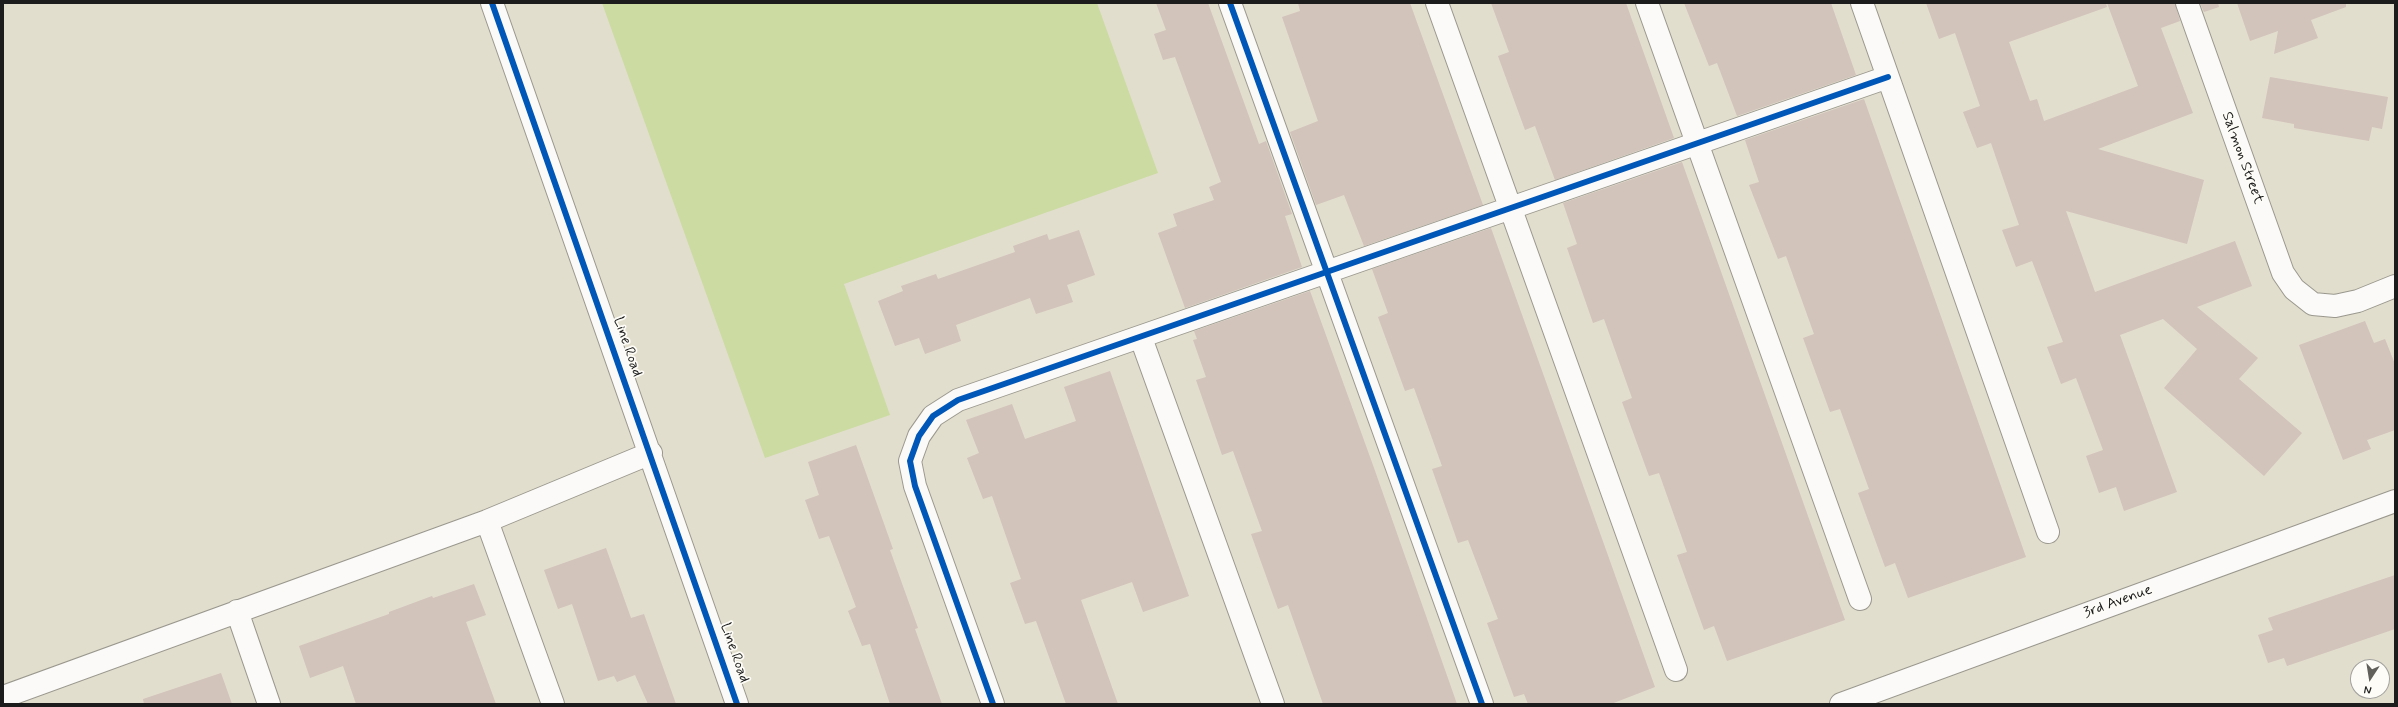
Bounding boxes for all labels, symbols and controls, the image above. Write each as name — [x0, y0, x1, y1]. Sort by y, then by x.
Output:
street label: Salmon Street — [2217, 110, 2267, 206]
street label: Line Road — [608, 315, 646, 379]
street label: 3rd Avenue — [2081, 581, 2155, 623]
street label: Line Road — [715, 621, 753, 685]
north arrow — [2350, 659, 2390, 699]
text: N — [2363, 682, 2373, 697]

